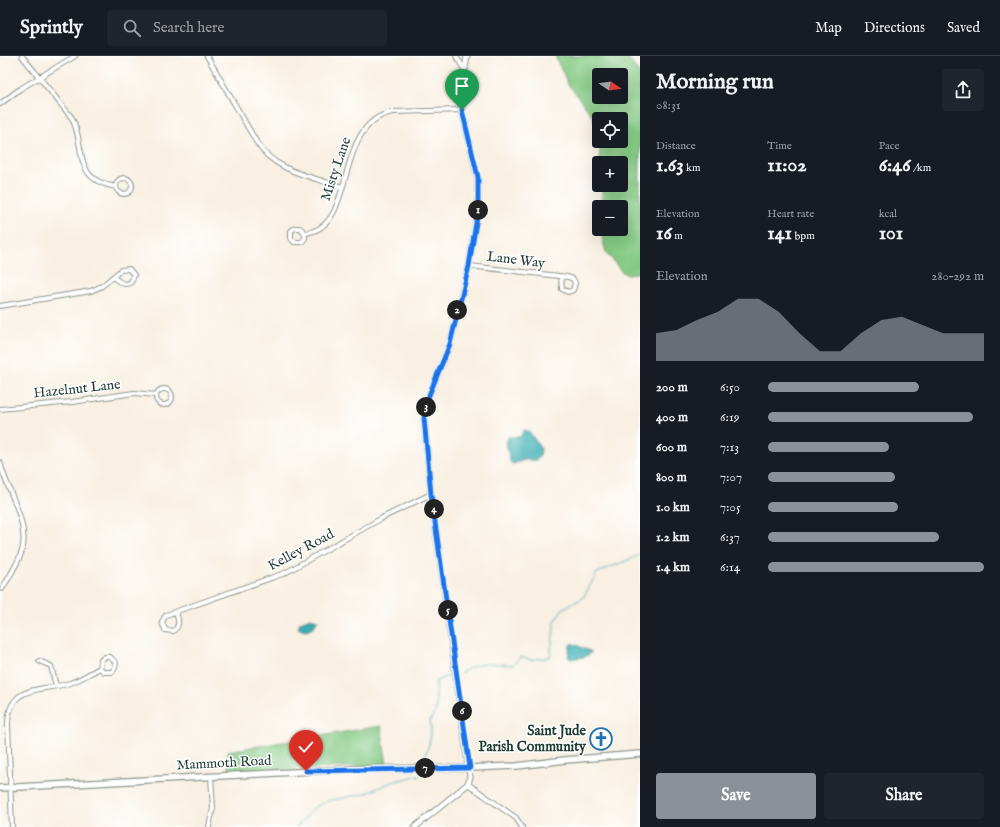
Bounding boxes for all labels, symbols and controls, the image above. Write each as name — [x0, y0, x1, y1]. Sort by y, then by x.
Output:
search box — [107, 10, 387, 46]
text: Sprintly — [20, 16, 83, 40]
icon: search — [121, 17, 143, 39]
text: Search here — [153, 18, 224, 37]
text: Map — [815, 19, 842, 37]
text: Directions — [864, 19, 925, 37]
text: Saved — [947, 19, 980, 37]
north arrow — [592, 68, 628, 104]
map controls — [592, 68, 628, 236]
text: Morning run — [656, 68, 774, 96]
pin — [445, 69, 479, 110]
button: share — [942, 69, 984, 111]
icon: arrive — [451, 75, 473, 97]
text: 08:31 — [656, 97, 681, 114]
button: locate — [592, 112, 628, 148]
street label: Misty Lane — [317, 134, 356, 203]
text: Distance — [656, 139, 696, 153]
text: Time — [767, 139, 792, 153]
text: Pace — [879, 139, 899, 153]
text: 1.63 — [656, 153, 684, 178]
text: 11:02 — [767, 153, 807, 178]
text: 6:46 — [879, 153, 911, 178]
button: + — [592, 156, 628, 192]
text: km — [684, 161, 700, 175]
text: /km — [911, 161, 931, 175]
pin: 1 — [468, 200, 488, 220]
button: − — [592, 200, 628, 236]
text: 1 — [476, 203, 480, 217]
text: Elevation — [656, 207, 700, 221]
text: Heart rate — [767, 207, 814, 221]
text: kcal — [879, 207, 897, 221]
text: 16 — [656, 221, 672, 246]
text: 141 — [767, 221, 792, 246]
text: 101 — [879, 221, 903, 246]
text: m — [672, 229, 683, 243]
text: bpm — [792, 229, 815, 243]
street label: Lane Way — [486, 248, 546, 272]
text: Elevation — [656, 268, 708, 285]
text: 280–292 m — [931, 268, 984, 285]
pin: 2 — [447, 300, 467, 320]
text: 2 — [454, 303, 460, 317]
street label: Hazelnut Lane — [33, 375, 122, 403]
text: 200 m — [656, 379, 688, 396]
text: 6:50 — [720, 379, 740, 396]
pin: 3 — [416, 397, 436, 417]
text: 3 — [424, 400, 428, 414]
text: 400 m — [656, 409, 688, 426]
text: 6:19 — [720, 409, 739, 426]
text: 600 m — [656, 439, 687, 456]
text: 7:13 — [720, 439, 739, 456]
text: 800 m — [656, 469, 687, 486]
text: 7:07 — [720, 469, 742, 486]
pin: 4 — [424, 499, 444, 519]
text: 1.0 km — [656, 499, 690, 516]
text: 7:05 — [720, 499, 741, 516]
text: 4 — [431, 502, 437, 516]
street label: Kelley Road — [265, 525, 338, 575]
text: 1.2 km — [656, 529, 690, 546]
text: 6:37 — [720, 529, 740, 546]
text: 1.4 km — [656, 559, 690, 576]
text: 6:14 — [720, 559, 740, 576]
pin: 5 — [438, 600, 458, 620]
text: 5 — [446, 603, 450, 617]
pin: 6 — [452, 701, 472, 721]
text: 6 — [460, 704, 464, 718]
place label: Saint Jude Parish Community — [478, 722, 587, 756]
church icon: Saint Jude Parish Community — [588, 726, 614, 752]
pin — [289, 730, 323, 771]
icon: check — [295, 736, 317, 758]
street label: Mammoth Road — [176, 751, 273, 774]
pin: 7 — [415, 758, 435, 778]
text: 7 — [422, 761, 428, 775]
button: Save — [656, 773, 816, 819]
button: Share — [824, 773, 984, 819]

